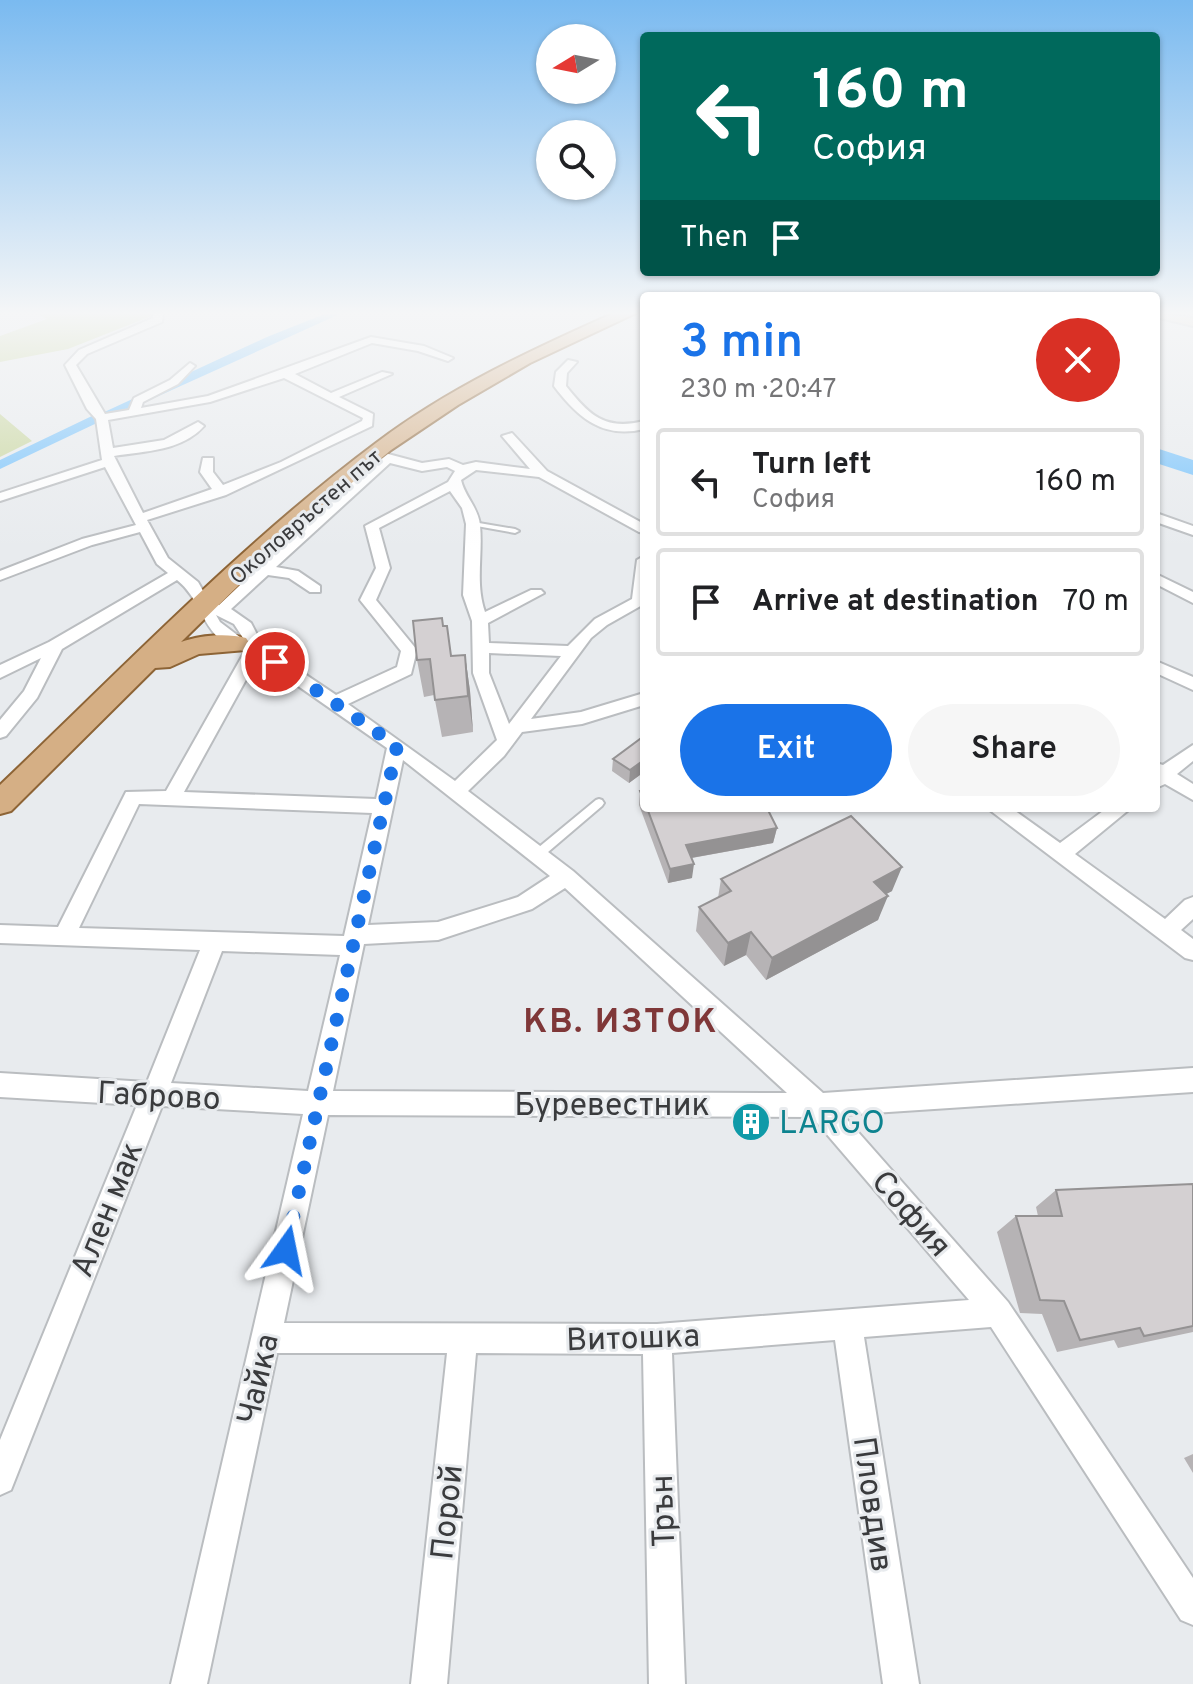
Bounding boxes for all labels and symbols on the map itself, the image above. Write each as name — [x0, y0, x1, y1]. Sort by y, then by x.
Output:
north arrow — [536, 24, 616, 104]
street label: Околовръстен път — [225, 444, 388, 591]
pin — [241, 628, 309, 696]
district label: КВ. ИЗТОК — [523, 1002, 719, 1045]
street label: Габрово — [96, 1075, 222, 1121]
street label: Буревестник — [514, 1087, 710, 1127]
building icon: LARGO — [730, 1101, 772, 1143]
place label: LARGO — [779, 1105, 885, 1145]
street label: Ален мак — [64, 1137, 154, 1284]
street label: София — [861, 1163, 958, 1267]
position arrow — [244, 1208, 328, 1292]
street label: Витошка — [566, 1318, 701, 1362]
street label: Чайка — [230, 1330, 290, 1429]
street label: Пловдив — [842, 1434, 900, 1575]
street label: Порой — [424, 1463, 474, 1562]
street label: Трън — [644, 1474, 686, 1548]

